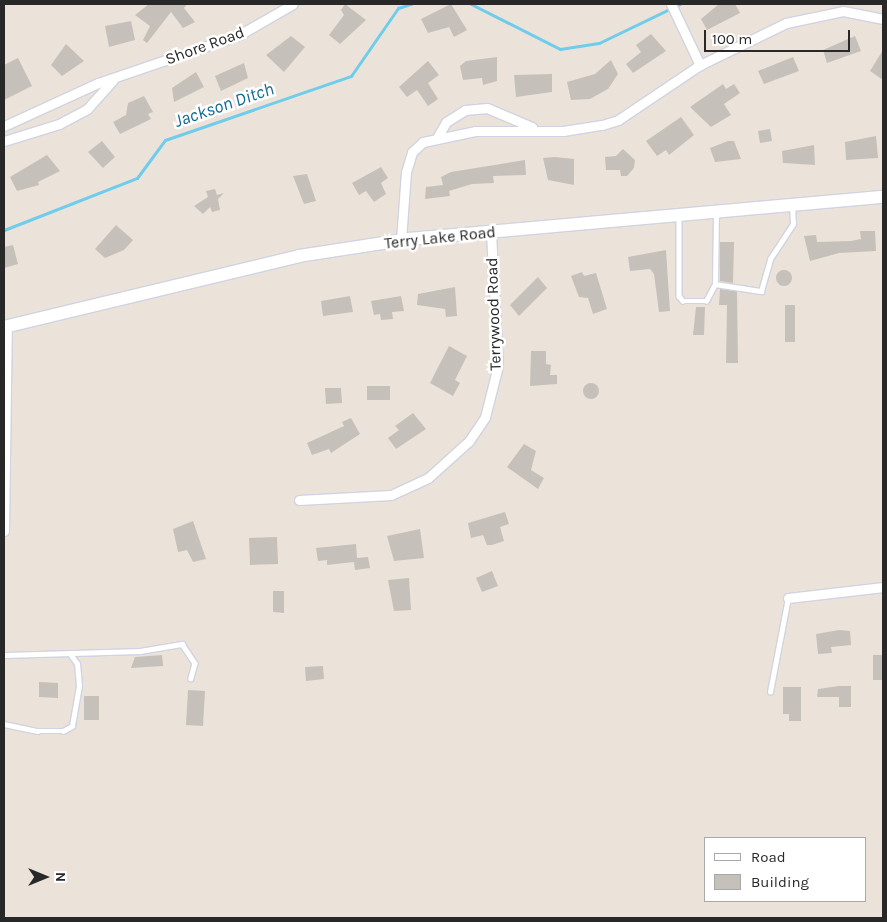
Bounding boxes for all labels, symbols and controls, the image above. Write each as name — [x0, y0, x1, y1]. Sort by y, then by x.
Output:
scale bar — [707, 20, 853, 52]
street label: Shore Road — [163, 23, 247, 69]
text: 100 m — [712, 30, 752, 48]
water label: Jackson Ditch — [171, 78, 277, 132]
street label: Terry Lake Road — [383, 223, 497, 253]
street label: Terrywood Road — [482, 257, 506, 371]
legend — [704, 837, 867, 902]
text: Road — [751, 848, 786, 866]
north arrow — [20, 852, 70, 902]
text: N — [52, 872, 69, 882]
text: Building — [751, 873, 809, 891]

